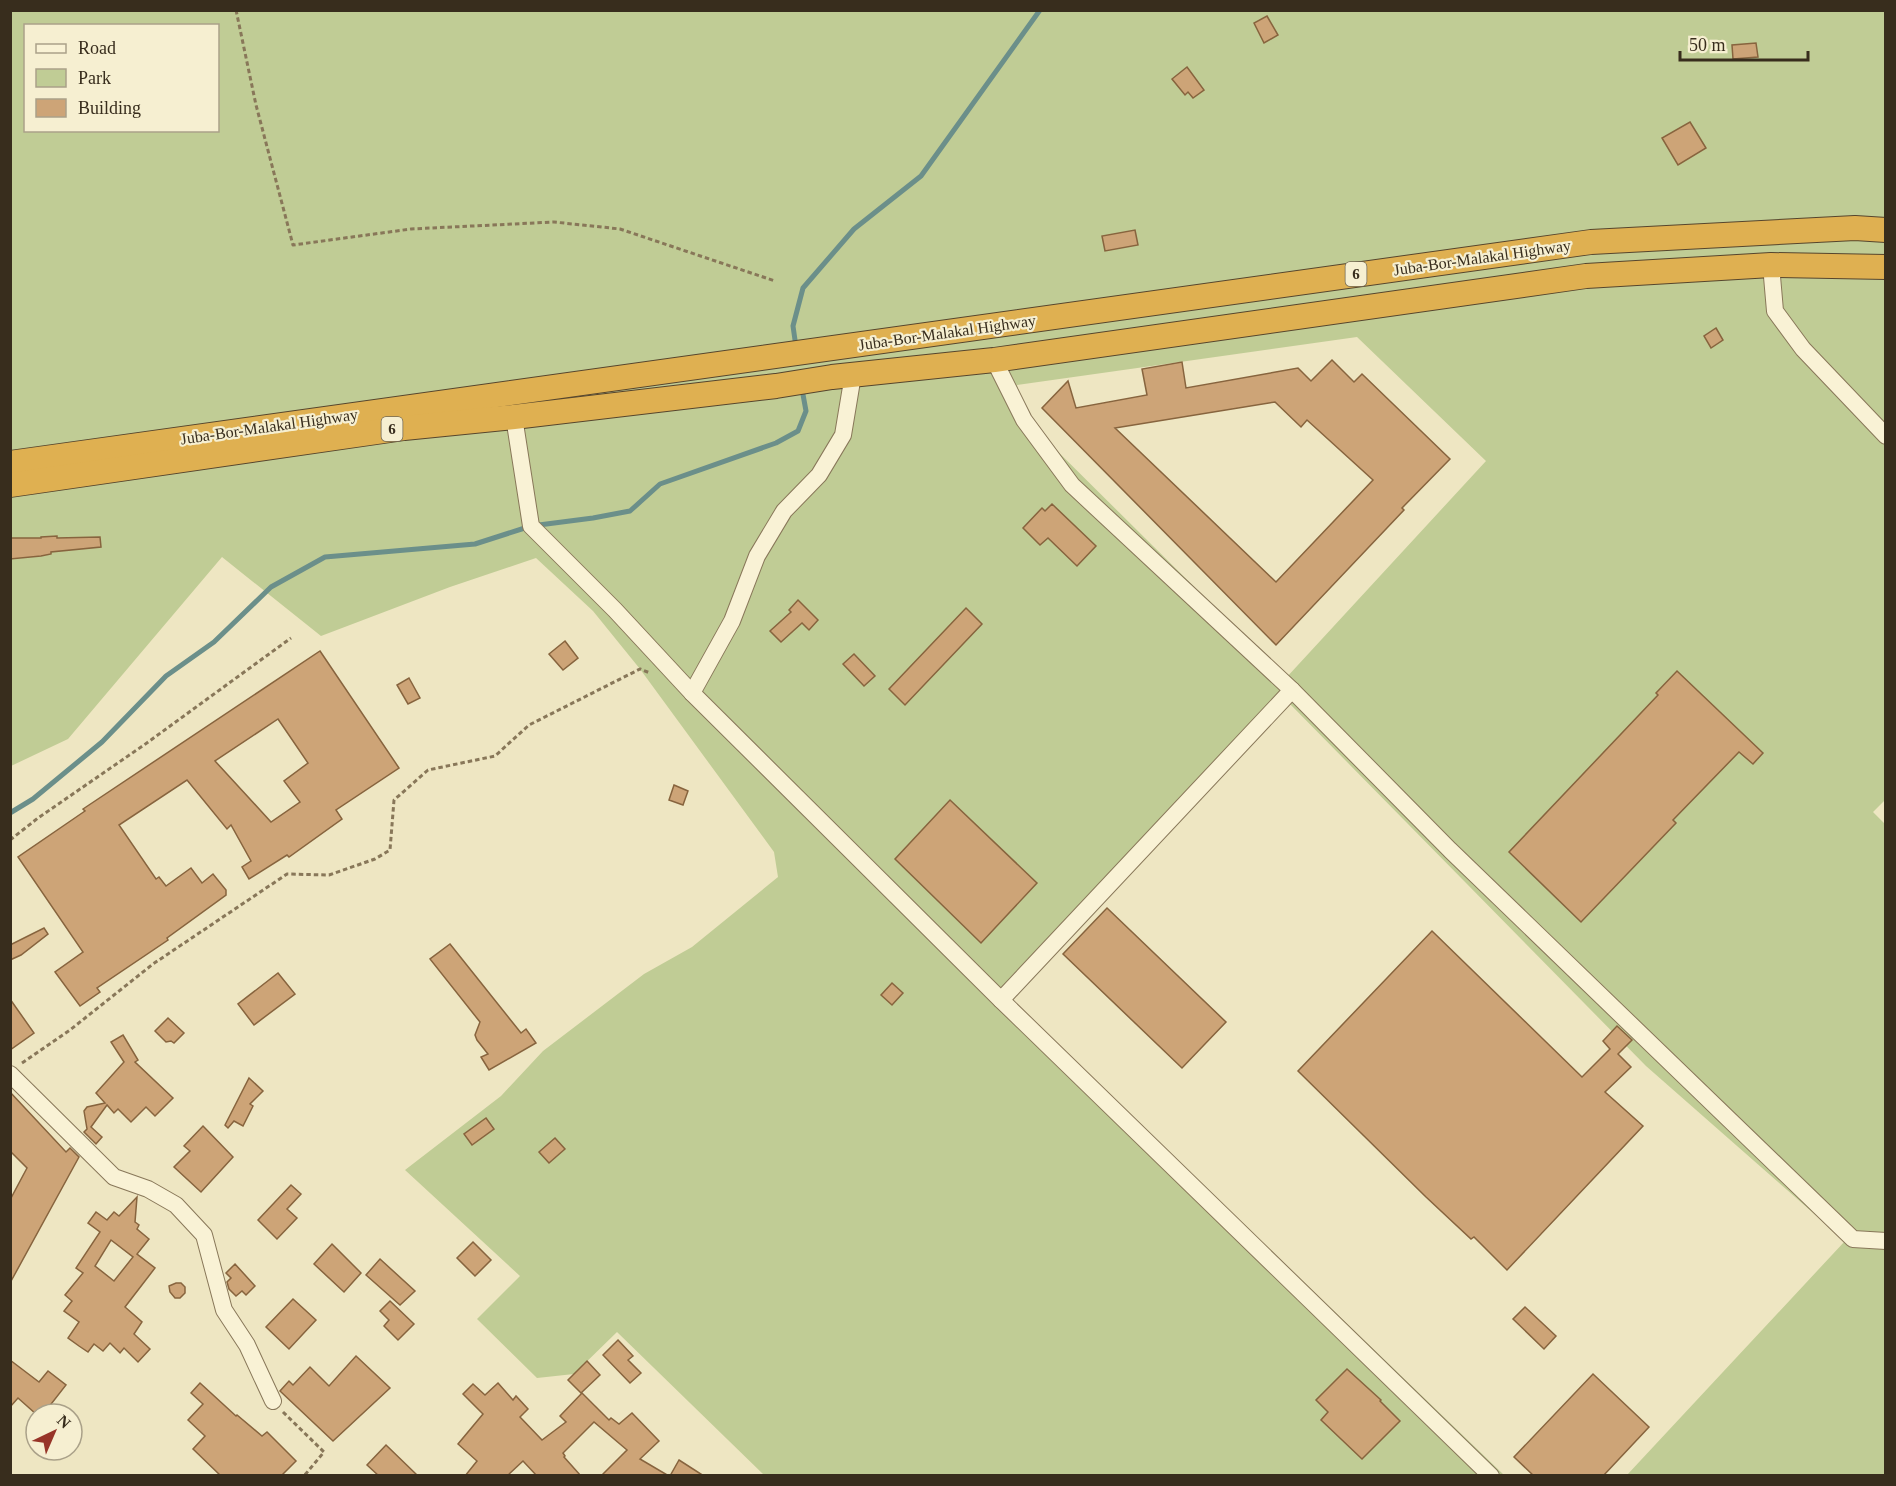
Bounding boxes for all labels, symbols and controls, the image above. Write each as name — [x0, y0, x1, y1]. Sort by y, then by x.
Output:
legend — [24, 24, 219, 132]
scale bar — [1680, 24, 1808, 62]
text: 50 m — [1689, 35, 1726, 55]
text: Road — [78, 38, 116, 58]
text: Park — [78, 68, 111, 88]
text: Building — [78, 98, 141, 118]
street label: Juba-Bor-Malakal Highway — [1392, 237, 1572, 279]
road number: 6 — [1346, 262, 1366, 286]
street label: Juba-Bor-Malakal Highway — [857, 312, 1037, 354]
street label: Juba-Bor-Malakal Highway — [179, 406, 359, 448]
road number: 6 — [382, 417, 402, 441]
north arrow — [24, 1402, 84, 1462]
text: N — [54, 1411, 74, 1432]

